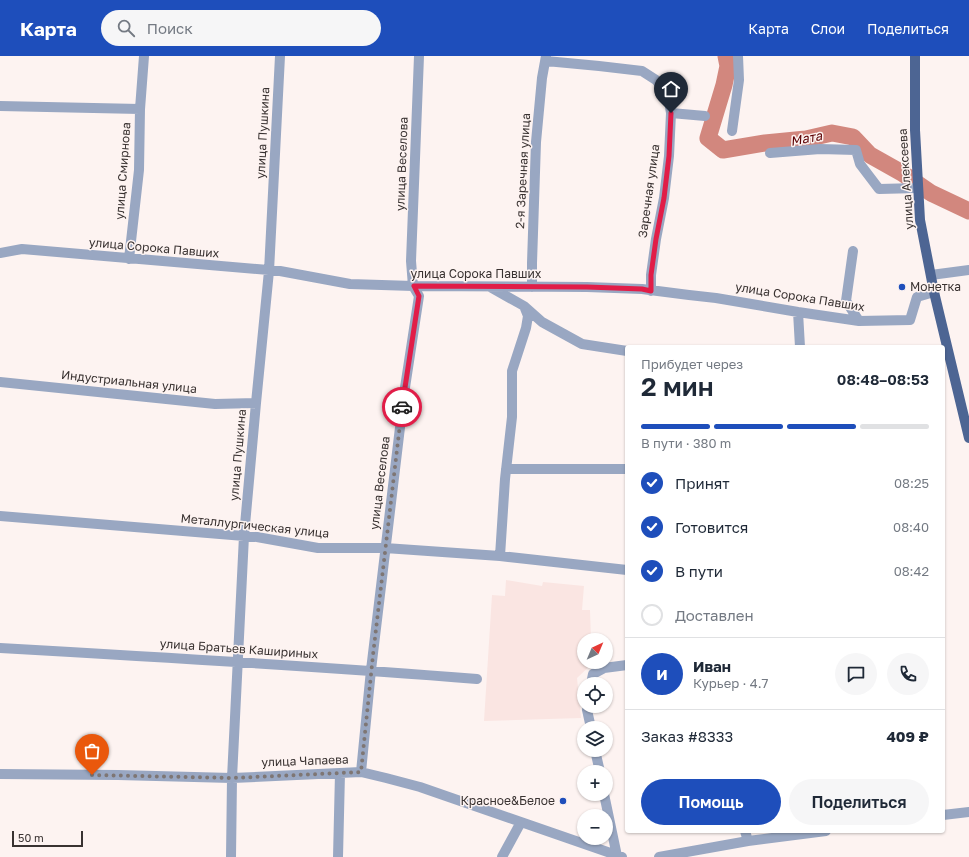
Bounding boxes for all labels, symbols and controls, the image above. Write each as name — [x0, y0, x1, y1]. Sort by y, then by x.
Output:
search box — [101, 10, 381, 46]
text: Карта — [20, 17, 77, 40]
icon: search — [115, 17, 137, 39]
text: Поиск — [147, 19, 193, 37]
text: Карта — [748, 20, 789, 37]
text: Слои — [811, 20, 845, 37]
text: Поделиться — [867, 20, 949, 37]
pin — [654, 72, 688, 113]
icon: home — [660, 78, 682, 100]
street label: улица Пушкина — [253, 87, 272, 179]
street label: 2-я Заречная улица — [512, 113, 533, 229]
street label: улица Веселова — [392, 117, 411, 211]
street label: улица Смирнова — [112, 122, 133, 220]
water label: Мата — [789, 127, 824, 149]
street label: улица Алексеева — [894, 128, 917, 230]
street label: Заречная улица — [634, 143, 663, 239]
street label: улица Сорока Павших — [88, 234, 220, 261]
street label: улица Сорока Павших — [411, 266, 542, 281]
street label: улица Сорока Павших — [734, 279, 866, 314]
place label: Монетка — [910, 279, 961, 294]
marker: Монетка — [897, 282, 907, 292]
text: Прибудет через — [641, 356, 743, 372]
street label: Индустриальная улица — [60, 367, 198, 396]
text: 08:48–08:53 — [837, 370, 929, 388]
text: 2 мин — [641, 371, 714, 402]
courier — [382, 387, 422, 427]
icon: car — [391, 396, 413, 418]
street label: улица Пушкина — [226, 409, 249, 501]
street label: улица Веселова — [366, 435, 393, 531]
text: В пути · 380 m — [641, 435, 731, 451]
icon: check — [641, 472, 663, 494]
text: Принят — [675, 474, 730, 492]
text: 08:25 — [894, 475, 929, 491]
street label: Металлургическая улица — [180, 510, 330, 541]
icon: check — [641, 516, 663, 538]
text: Готовится — [675, 518, 748, 536]
text: 08:40 — [893, 519, 929, 535]
icon: check — [641, 560, 663, 582]
text: В пути — [675, 562, 723, 580]
text: 08:42 — [894, 563, 929, 579]
text: Доставлен — [675, 606, 754, 624]
north arrow — [577, 633, 613, 669]
map controls — [577, 633, 613, 845]
street label: улица Братьев Кашириных — [159, 635, 319, 662]
button: chat — [835, 653, 877, 695]
button: phone — [887, 653, 929, 695]
text: Иван — [693, 657, 731, 675]
text: И — [656, 665, 668, 683]
text: Курьер · 4.7 — [693, 675, 768, 691]
button: locate — [577, 677, 613, 713]
button: layers — [577, 721, 613, 757]
text: Заказ #8333 — [641, 727, 733, 745]
text: 409 ₽ — [886, 727, 929, 745]
pin — [75, 734, 109, 775]
icon: bag — [81, 740, 103, 762]
street label: улица Чапаева — [261, 751, 349, 770]
button: + — [577, 765, 613, 801]
button: Помощь — [641, 779, 781, 825]
button: Поделиться — [789, 779, 929, 825]
place label: Красное&Белое — [460, 793, 555, 808]
marker: Красное&Белое — [558, 796, 568, 806]
button: − — [577, 809, 613, 845]
scale bar — [12, 829, 83, 848]
text: 50 m — [18, 831, 44, 844]

